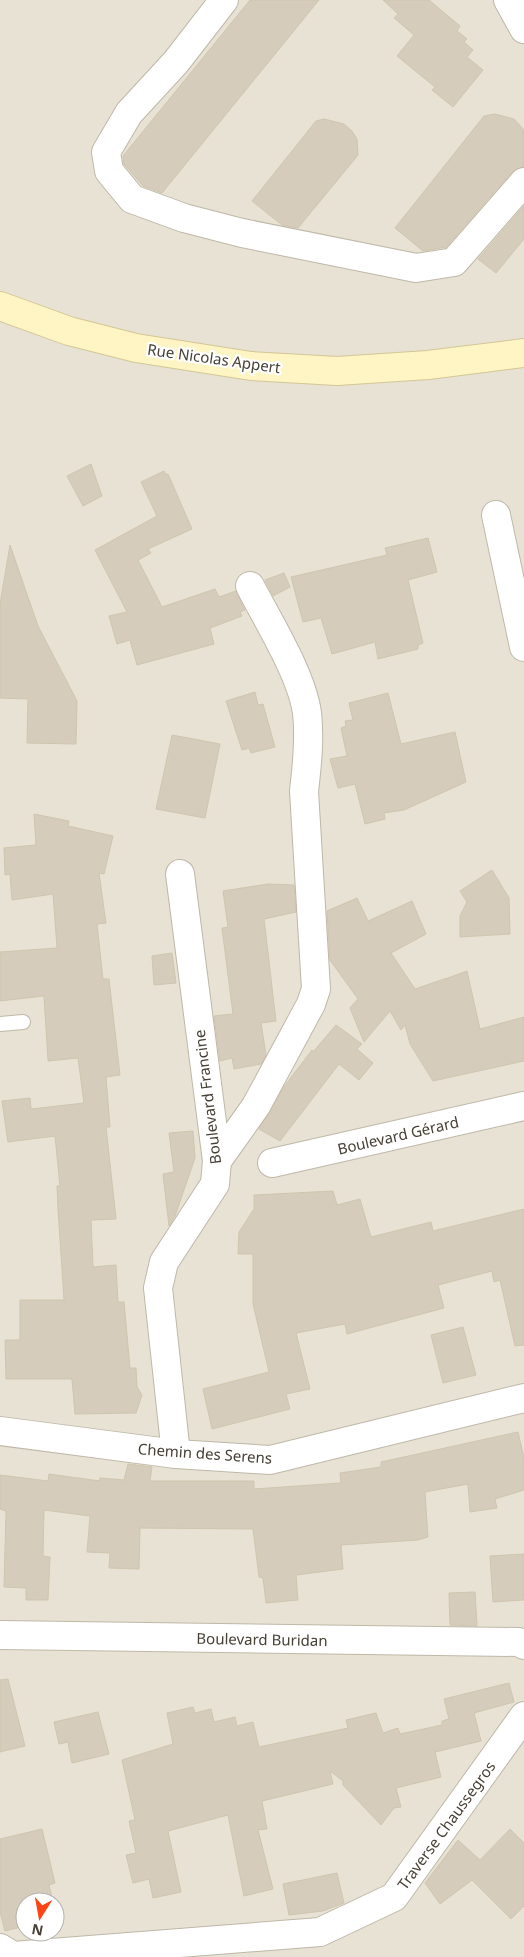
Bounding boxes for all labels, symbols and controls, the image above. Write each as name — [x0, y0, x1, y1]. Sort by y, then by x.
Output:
street label: Rue Nicolas Appert — [146, 339, 282, 377]
street label: Boulevard Francine — [189, 1029, 225, 1165]
street label: Boulevard Gérard — [335, 1111, 461, 1159]
street label: Chemin des Serens — [137, 1438, 273, 1468]
street label: Boulevard Buridan — [196, 1628, 328, 1650]
street label: Traverse Chaussegros — [393, 1757, 499, 1893]
north arrow — [15, 1892, 65, 1942]
text: N — [30, 1920, 45, 1941]

